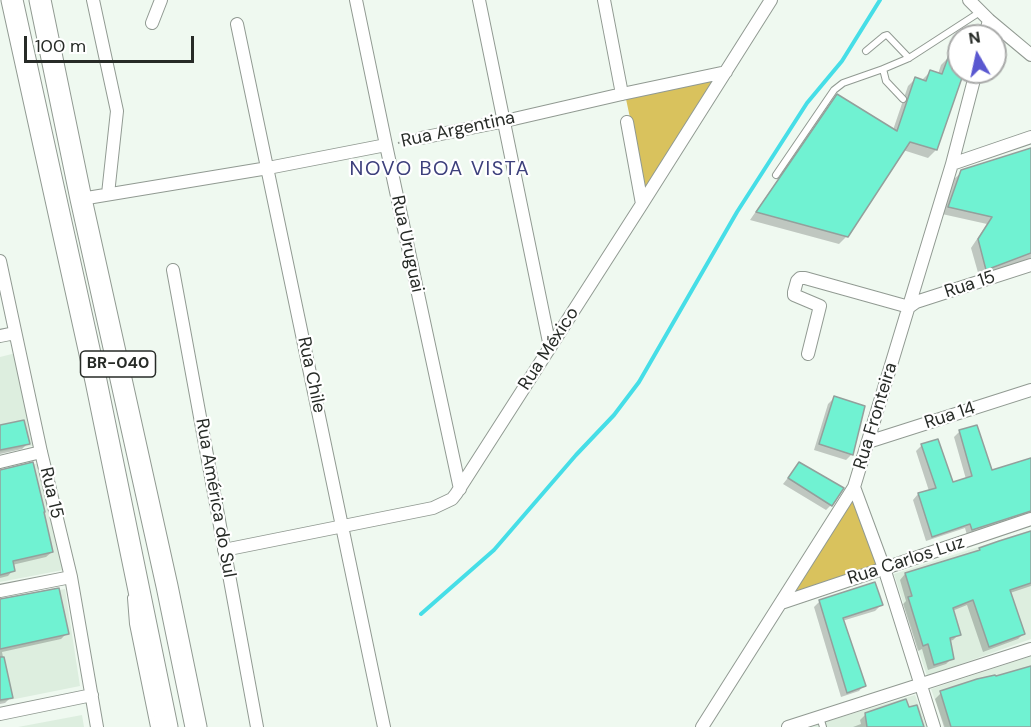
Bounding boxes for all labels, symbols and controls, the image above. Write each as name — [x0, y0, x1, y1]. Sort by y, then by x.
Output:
scale bar — [27, 24, 196, 62]
north arrow — [947, 24, 1007, 84]
text: N — [967, 26, 982, 49]
text: 100 m — [35, 34, 86, 58]
street label: Rua Argentina — [399, 107, 517, 153]
district label: NOVO BOA VISTA — [350, 158, 530, 182]
street label: Rua Uruguai — [386, 193, 428, 295]
street label: Rua 15 — [942, 267, 998, 303]
street label: Rua México — [514, 303, 584, 395]
street label: Rua Chile — [292, 335, 330, 415]
road number: BR-040 — [80, 351, 156, 377]
street label: Rua Fronteira — [850, 360, 902, 472]
street label: Rua 14 — [922, 398, 978, 434]
street label: Rua América do Sul — [190, 417, 240, 579]
street label: Rua 15 — [35, 465, 67, 521]
street label: Rua Carlos Luz — [845, 532, 967, 590]

